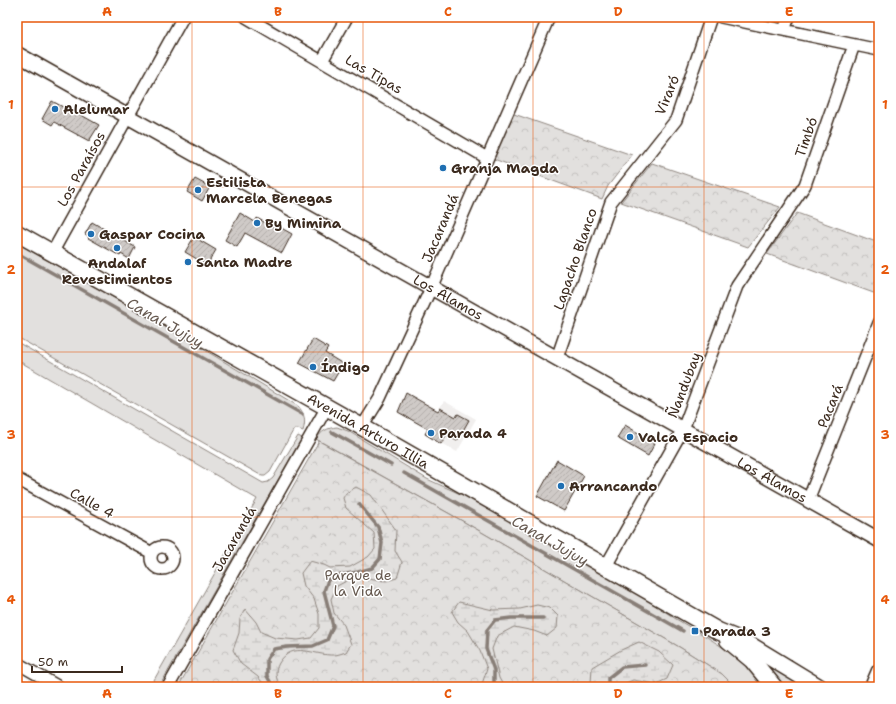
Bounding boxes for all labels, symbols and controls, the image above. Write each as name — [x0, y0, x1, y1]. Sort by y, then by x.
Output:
text: A — [102, 3, 112, 20]
text: B — [274, 3, 282, 20]
text: C — [444, 3, 452, 20]
text: D — [613, 3, 623, 20]
text: E — [785, 3, 794, 20]
street label: Las Tipas — [342, 50, 406, 98]
street label: Viraró — [651, 72, 683, 118]
text: 1 — [8, 96, 14, 113]
text: 1 — [882, 96, 888, 113]
place label: Alelumar — [63, 100, 130, 118]
marker: Alelumar — [50, 104, 60, 114]
street label: Timbó — [791, 115, 821, 159]
street label: Los Paraísos — [53, 128, 109, 210]
place label: Granja Magda — [451, 159, 559, 177]
marker: Granja Magda — [438, 163, 448, 173]
place label: Estilista Marcela Benegas — [206, 173, 332, 207]
marker: Estilista Marcela Benegas — [193, 185, 203, 195]
street label: Jacarandá — [418, 191, 463, 265]
street label: Lapacho Blanco — [549, 206, 601, 312]
place label: By Mimina — [265, 214, 342, 232]
marker: By Mimina — [252, 218, 262, 228]
place label: Gaspar Cocina — [99, 225, 206, 243]
marker: Gaspar Cocina — [86, 229, 96, 239]
marker: Andalaf Revestimientos — [112, 243, 122, 253]
place label: Santa Madre — [196, 253, 293, 271]
place label: Andalaf Revestimientos — [62, 254, 172, 288]
marker: Santa Madre — [183, 257, 193, 267]
text: 2 — [6, 261, 16, 278]
text: 2 — [880, 261, 890, 278]
street label: Los Álamos — [410, 270, 486, 324]
water label: Canal Jujuy — [123, 293, 207, 353]
street label: Ñandubay — [662, 349, 705, 421]
place label: Índigo — [321, 358, 370, 376]
marker: Índigo — [308, 362, 318, 372]
street label: Pacará — [813, 381, 847, 431]
street label: Avenida Arturo Illia — [304, 389, 433, 473]
place label: Parada 4 — [439, 424, 507, 442]
text: 3 — [6, 426, 16, 443]
text: 3 — [880, 426, 890, 443]
marker: Parada 4 — [426, 428, 436, 438]
place label: Valca Espacio — [638, 428, 738, 446]
marker: Valca Espacio — [625, 432, 635, 442]
street label: Los Álamos — [734, 453, 811, 507]
place label: Arrancando — [569, 477, 657, 495]
marker: Arrancando — [556, 481, 566, 491]
street label: Calle 4 — [67, 484, 117, 523]
street label: Jacarandá — [208, 503, 260, 575]
water label: Canal Jujuy — [508, 511, 592, 571]
park label: Parque de la Vida — [324, 566, 392, 600]
text: 4 — [6, 591, 16, 608]
text: 4 — [880, 591, 890, 608]
place label: Parada 3 — [703, 622, 771, 640]
marker: Parada 3 — [690, 626, 700, 636]
scale bar — [32, 648, 122, 674]
text: 50 m — [38, 654, 68, 670]
text: A — [102, 685, 112, 702]
text: B — [274, 685, 282, 702]
text: C — [444, 685, 452, 702]
text: D — [613, 685, 623, 702]
text: E — [785, 685, 794, 702]

